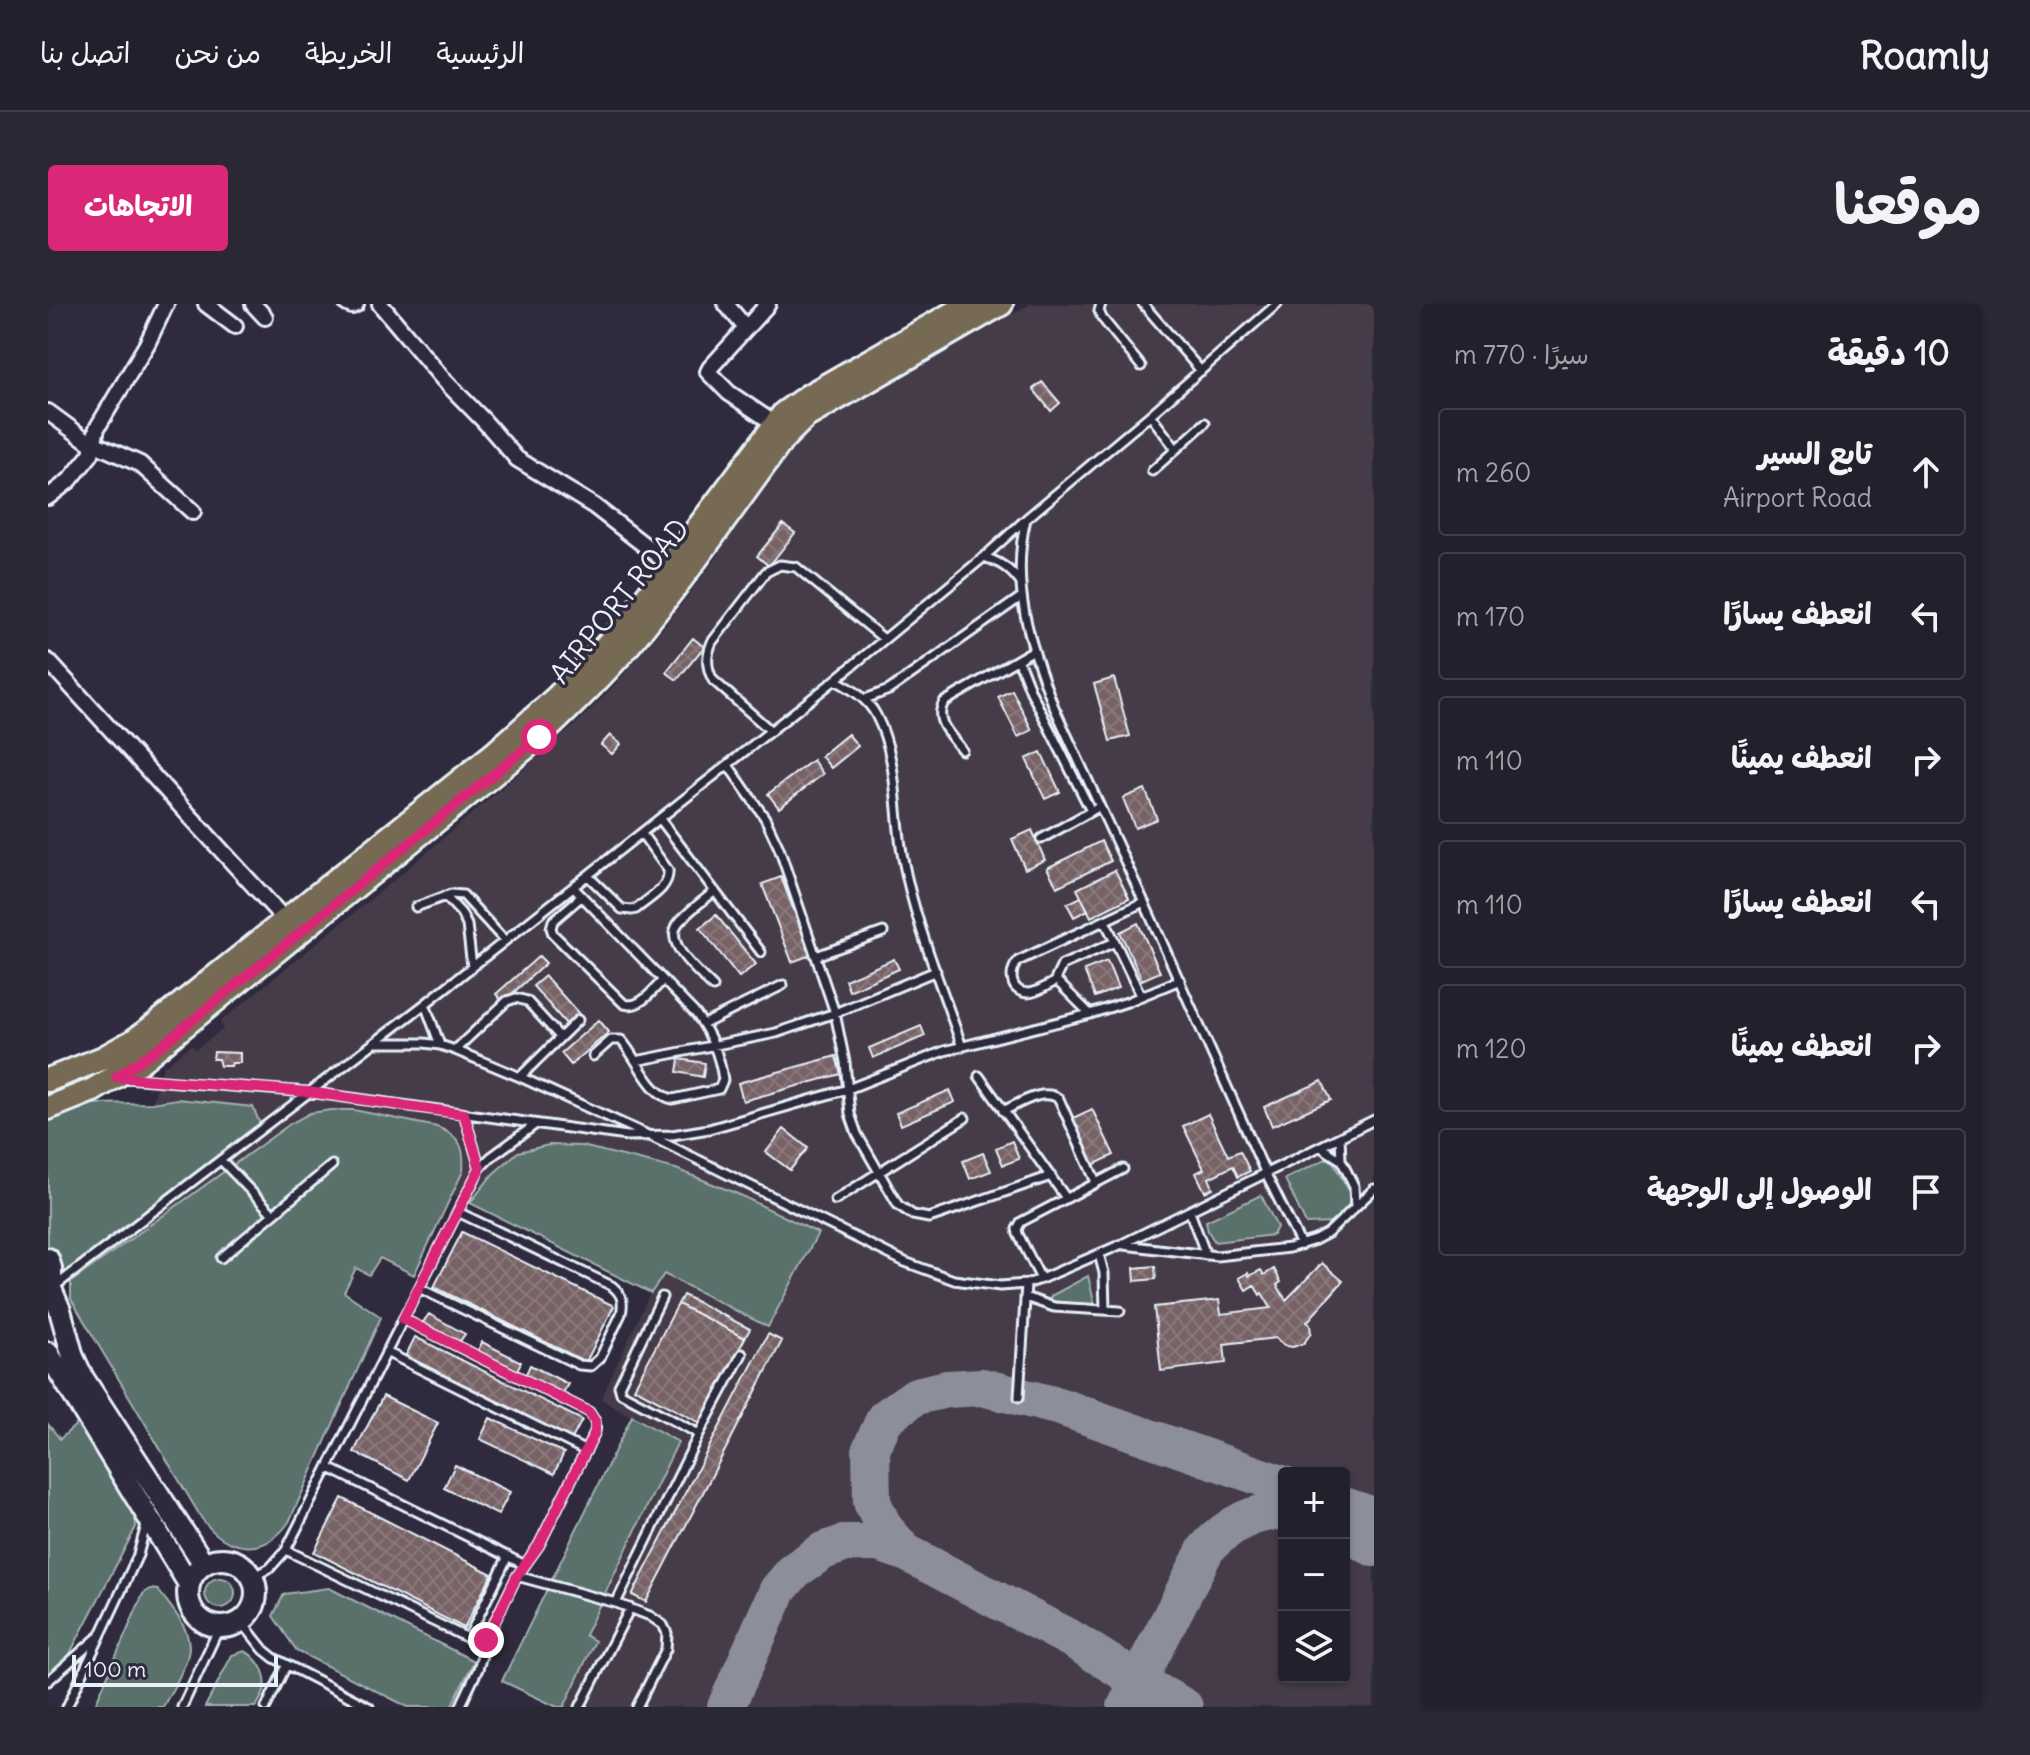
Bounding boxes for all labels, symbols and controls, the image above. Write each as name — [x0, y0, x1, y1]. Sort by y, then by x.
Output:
text: Roamly — [1860, 32, 1990, 79]
text: اتصل بنا — [40, 35, 130, 71]
text: من نحن — [174, 35, 261, 71]
text: الخريطة — [305, 35, 392, 71]
text: الرئيسية — [436, 35, 524, 71]
button: الاتجاهات — [48, 165, 228, 251]
text: موقعنا — [1834, 169, 1982, 239]
text: 10 دقيقة — [1828, 331, 1950, 374]
text: سيرًا · 770 m — [1454, 338, 1589, 371]
text: تابع السير — [1758, 434, 1872, 472]
icon: ahead — [1904, 450, 1948, 494]
text: 260 m — [1456, 456, 1531, 489]
text: Airport Road — [1723, 481, 1872, 514]
street label: AIRPORT ROAD — [541, 511, 697, 691]
text: انعطف يسارًا — [1723, 594, 1872, 632]
icon: left — [1904, 594, 1948, 638]
text: 170 m — [1456, 600, 1525, 633]
route start — [521, 719, 557, 755]
text: انعطف يمينًا — [1731, 738, 1872, 776]
icon: right — [1904, 738, 1948, 782]
text: 110 m — [1456, 744, 1523, 777]
text: انعطف يسارًا — [1723, 882, 1872, 920]
icon: left — [1904, 882, 1948, 926]
text: 110 m — [1456, 888, 1523, 921]
text: انعطف يمينًا — [1731, 1026, 1872, 1064]
icon: right — [1904, 1026, 1948, 1070]
text: 120 m — [1456, 1032, 1527, 1065]
text: الوصول إلى الوجهة — [1647, 1170, 1872, 1208]
icon: arrive — [1904, 1170, 1948, 1214]
map controls — [1278, 1467, 1350, 1683]
button: + — [1278, 1467, 1350, 1539]
button: − — [1278, 1539, 1350, 1611]
button: layers — [1278, 1611, 1350, 1683]
route end — [468, 1622, 504, 1658]
scale bar — [72, 1651, 278, 1687]
text: 100 m — [84, 1655, 146, 1683]

